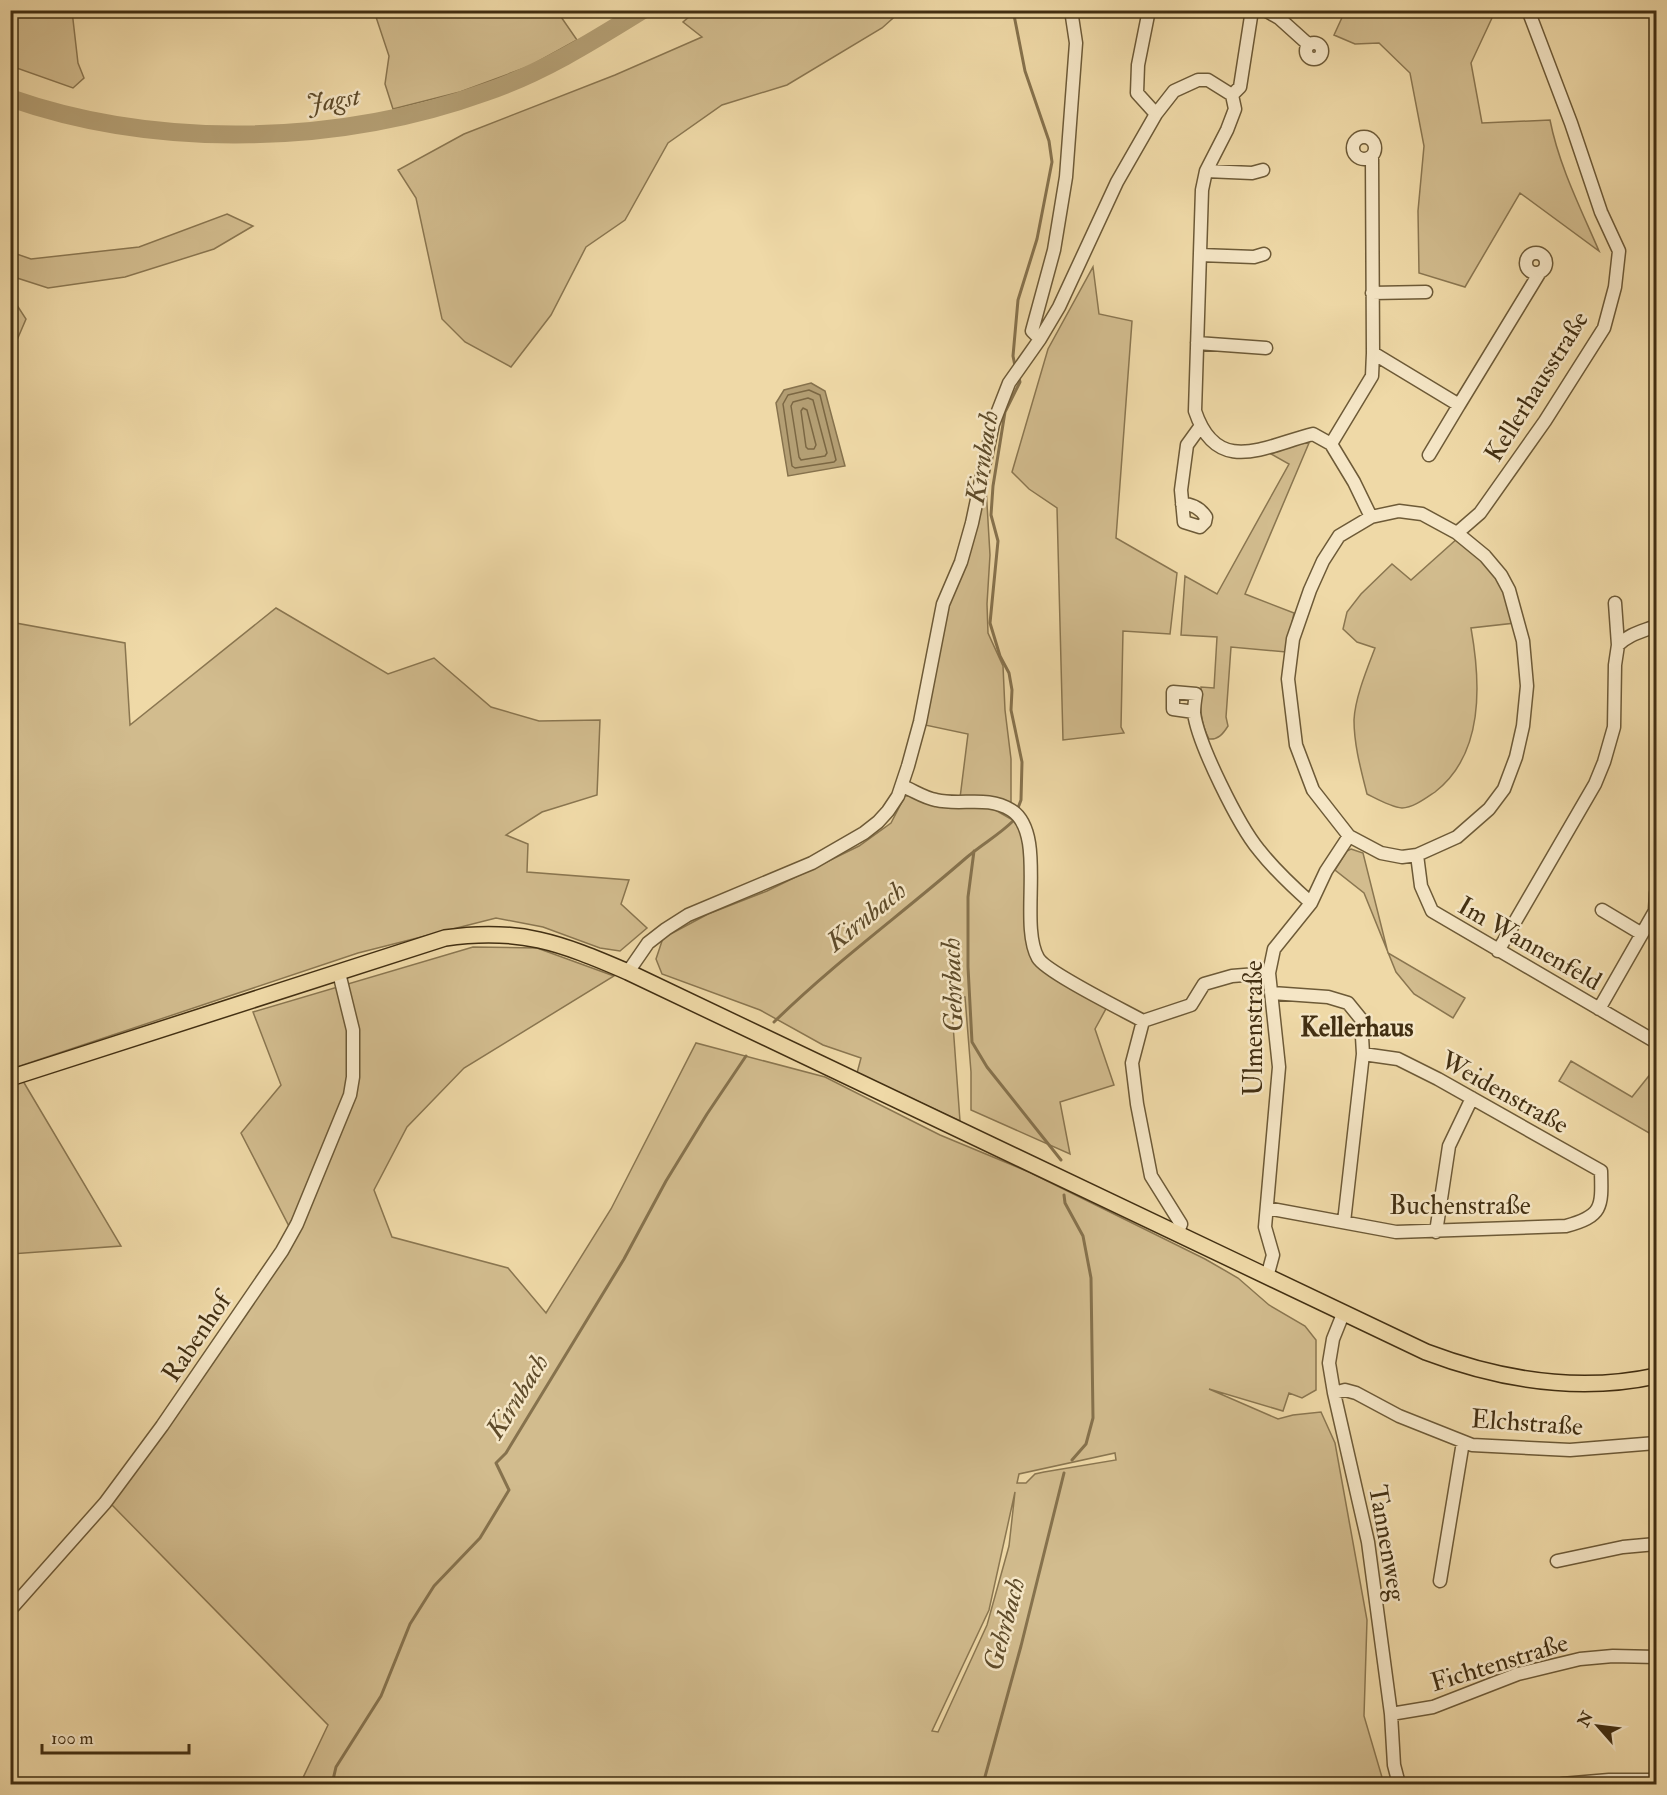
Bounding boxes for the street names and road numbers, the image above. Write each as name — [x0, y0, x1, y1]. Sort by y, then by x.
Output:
street label: Kellerhausstraße — [1478, 305, 1596, 468]
street label: Im Wannenfeld — [1452, 890, 1607, 998]
street label: Ulmenstraße — [1238, 960, 1270, 1096]
street label: Weidenstraße — [1434, 1044, 1574, 1141]
street label: Buchenstraße — [1389, 1190, 1531, 1222]
street label: Rabenhof — [155, 1284, 240, 1388]
street label: Elchstraße — [1470, 1403, 1584, 1443]
street label: Tannenweg — [1361, 1483, 1413, 1605]
street label: Fichtenstraße — [1427, 1627, 1572, 1699]

